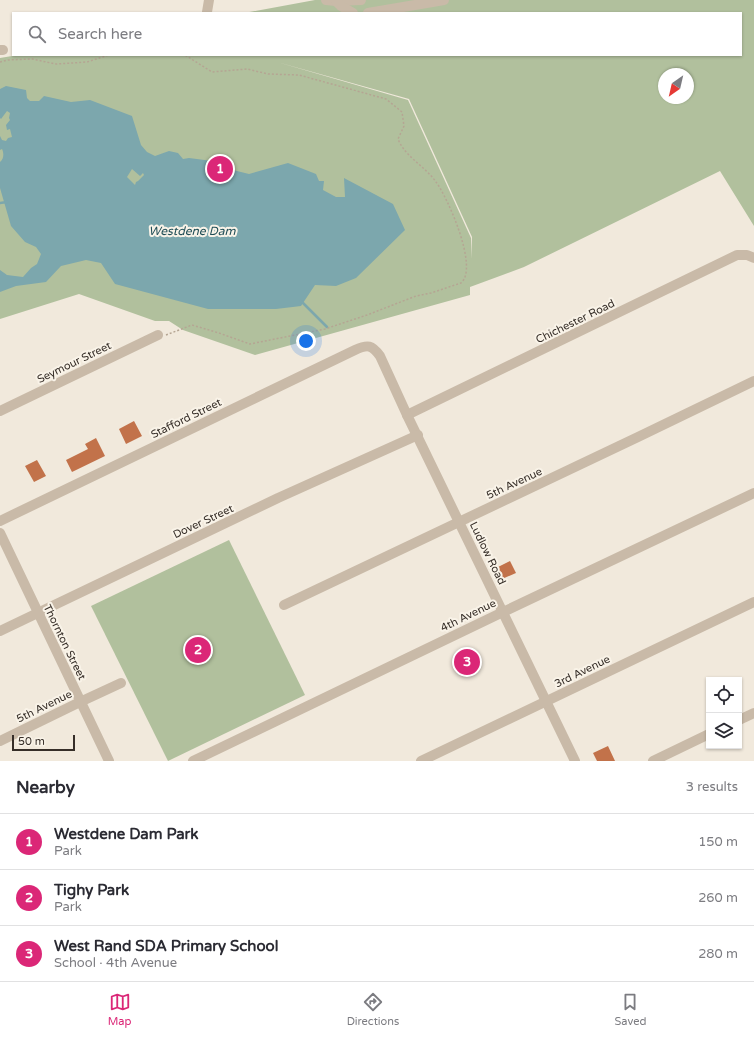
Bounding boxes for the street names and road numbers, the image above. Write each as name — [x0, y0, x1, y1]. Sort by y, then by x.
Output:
street label: Chichester Road — [534, 297, 617, 346]
street label: Seymour Street — [35, 339, 113, 386]
street label: Stafford Street — [149, 396, 224, 441]
street label: 5th Avenue — [484, 465, 544, 502]
street label: Dover Street — [171, 502, 235, 541]
street label: Ludlow Road — [467, 520, 508, 587]
street label: 4th Avenue — [438, 596, 498, 634]
street label: Thornton Street — [41, 602, 88, 682]
street label: 3rd Avenue — [552, 652, 612, 690]
street label: 5th Avenue — [14, 687, 74, 725]

